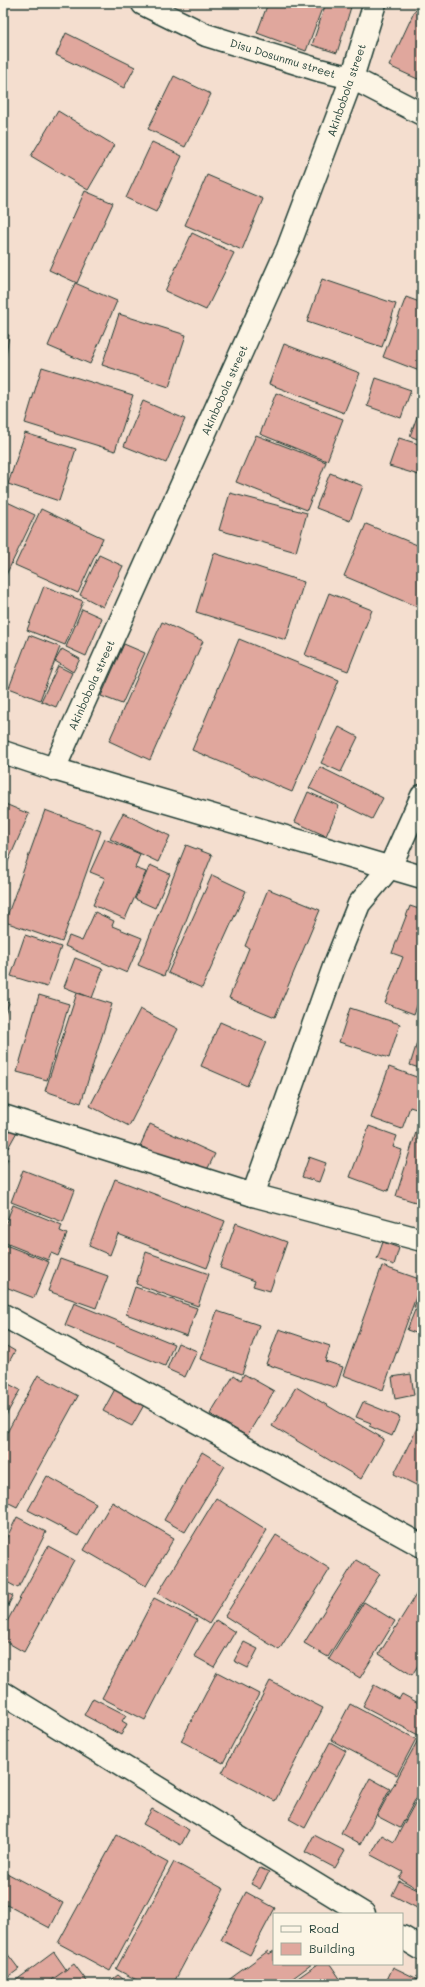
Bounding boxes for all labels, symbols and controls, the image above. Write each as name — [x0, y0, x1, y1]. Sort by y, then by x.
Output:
street label: Disu Dosunmu street — [228, 35, 338, 81]
street label: Akinbobola street — [323, 41, 369, 138]
street label: Akinbobola street — [197, 342, 251, 437]
street label: Akinbobola street — [64, 637, 118, 732]
legend — [273, 1913, 403, 1965]
text: Road — [309, 1920, 339, 1936]
text: Building — [309, 1940, 355, 1956]

